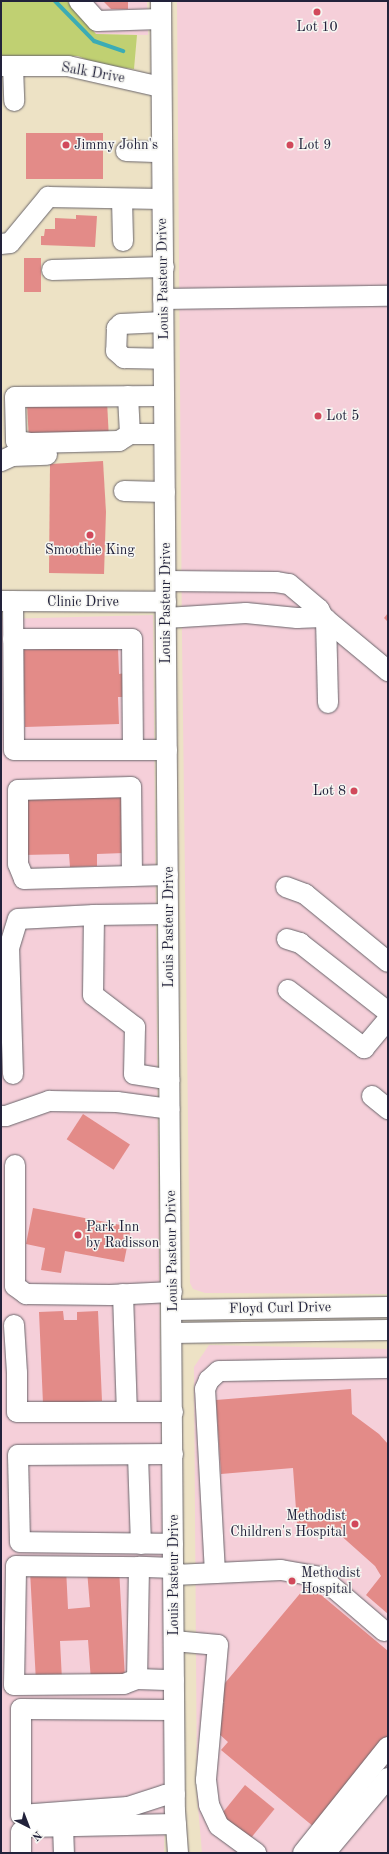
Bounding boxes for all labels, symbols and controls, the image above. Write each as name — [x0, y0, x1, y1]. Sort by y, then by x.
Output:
marker: Lot 10 — [312, 7, 322, 17]
place label: Lot 10 — [296, 19, 338, 35]
street label: Salk Drive — [60, 59, 126, 87]
place label: Jimmy John's — [74, 137, 158, 153]
place label: Lot 9 — [298, 137, 331, 153]
marker: Jimmy John's — [61, 140, 71, 150]
marker: Lot 9 — [285, 140, 295, 150]
street label: Louis Pasteur Drive — [154, 218, 172, 340]
place label: Lot 5 — [326, 408, 359, 424]
marker: Lot 5 — [313, 411, 323, 421]
marker: Smoothie King — [85, 530, 95, 540]
place label: Smoothie King — [45, 542, 135, 558]
street label: Louis Pasteur Drive — [158, 542, 174, 664]
street label: Clinic Drive — [47, 594, 119, 610]
place label: Lot 8 — [313, 783, 346, 799]
marker: Lot 8 — [349, 786, 359, 796]
street label: Louis Pasteur Drive — [161, 866, 177, 988]
street label: Louis Pasteur Drive — [163, 1190, 181, 1312]
place label: Park Inn by Radisson — [86, 1219, 159, 1252]
marker: Park Inn by Radisson — [73, 1230, 83, 1240]
street label: Floyd Curl Drive — [229, 1299, 331, 1317]
place label: Methodist Children's Hospital — [230, 1508, 346, 1540]
street label: Louis Pasteur Drive — [166, 1514, 182, 1636]
marker: Methodist Children's Hospital — [349, 1518, 361, 1530]
place label: Methodist Hospital — [301, 1565, 361, 1598]
marker: Methodist Hospital — [286, 1575, 298, 1587]
north arrow — [8, 1806, 48, 1846]
text: N — [30, 1828, 43, 1842]

